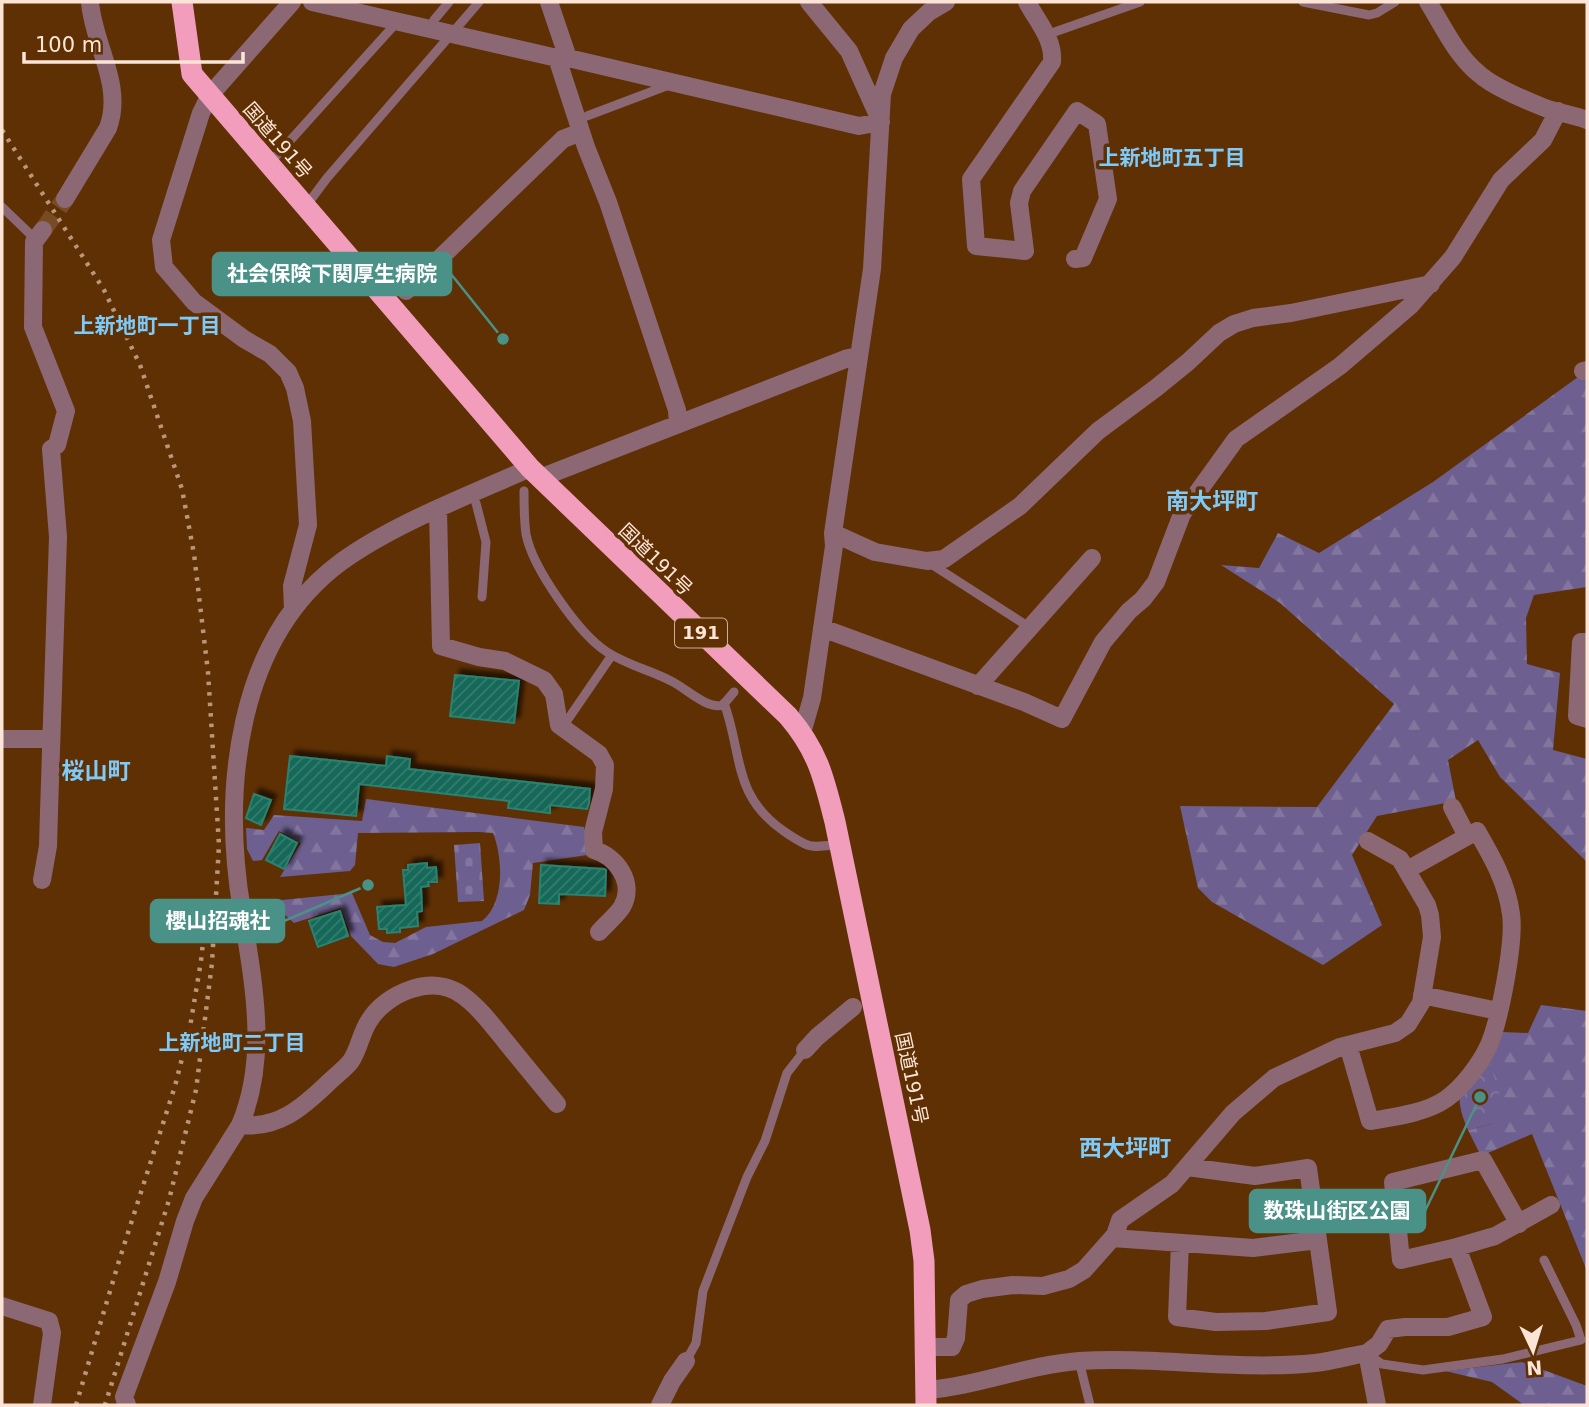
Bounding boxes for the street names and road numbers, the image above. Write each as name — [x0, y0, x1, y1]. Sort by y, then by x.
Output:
street label: 国道191号 — [239, 98, 317, 182]
street label: 国道191号 — [615, 519, 697, 599]
road number: 191 — [675, 618, 727, 648]
street label: 国道191号 — [892, 1030, 932, 1126]

